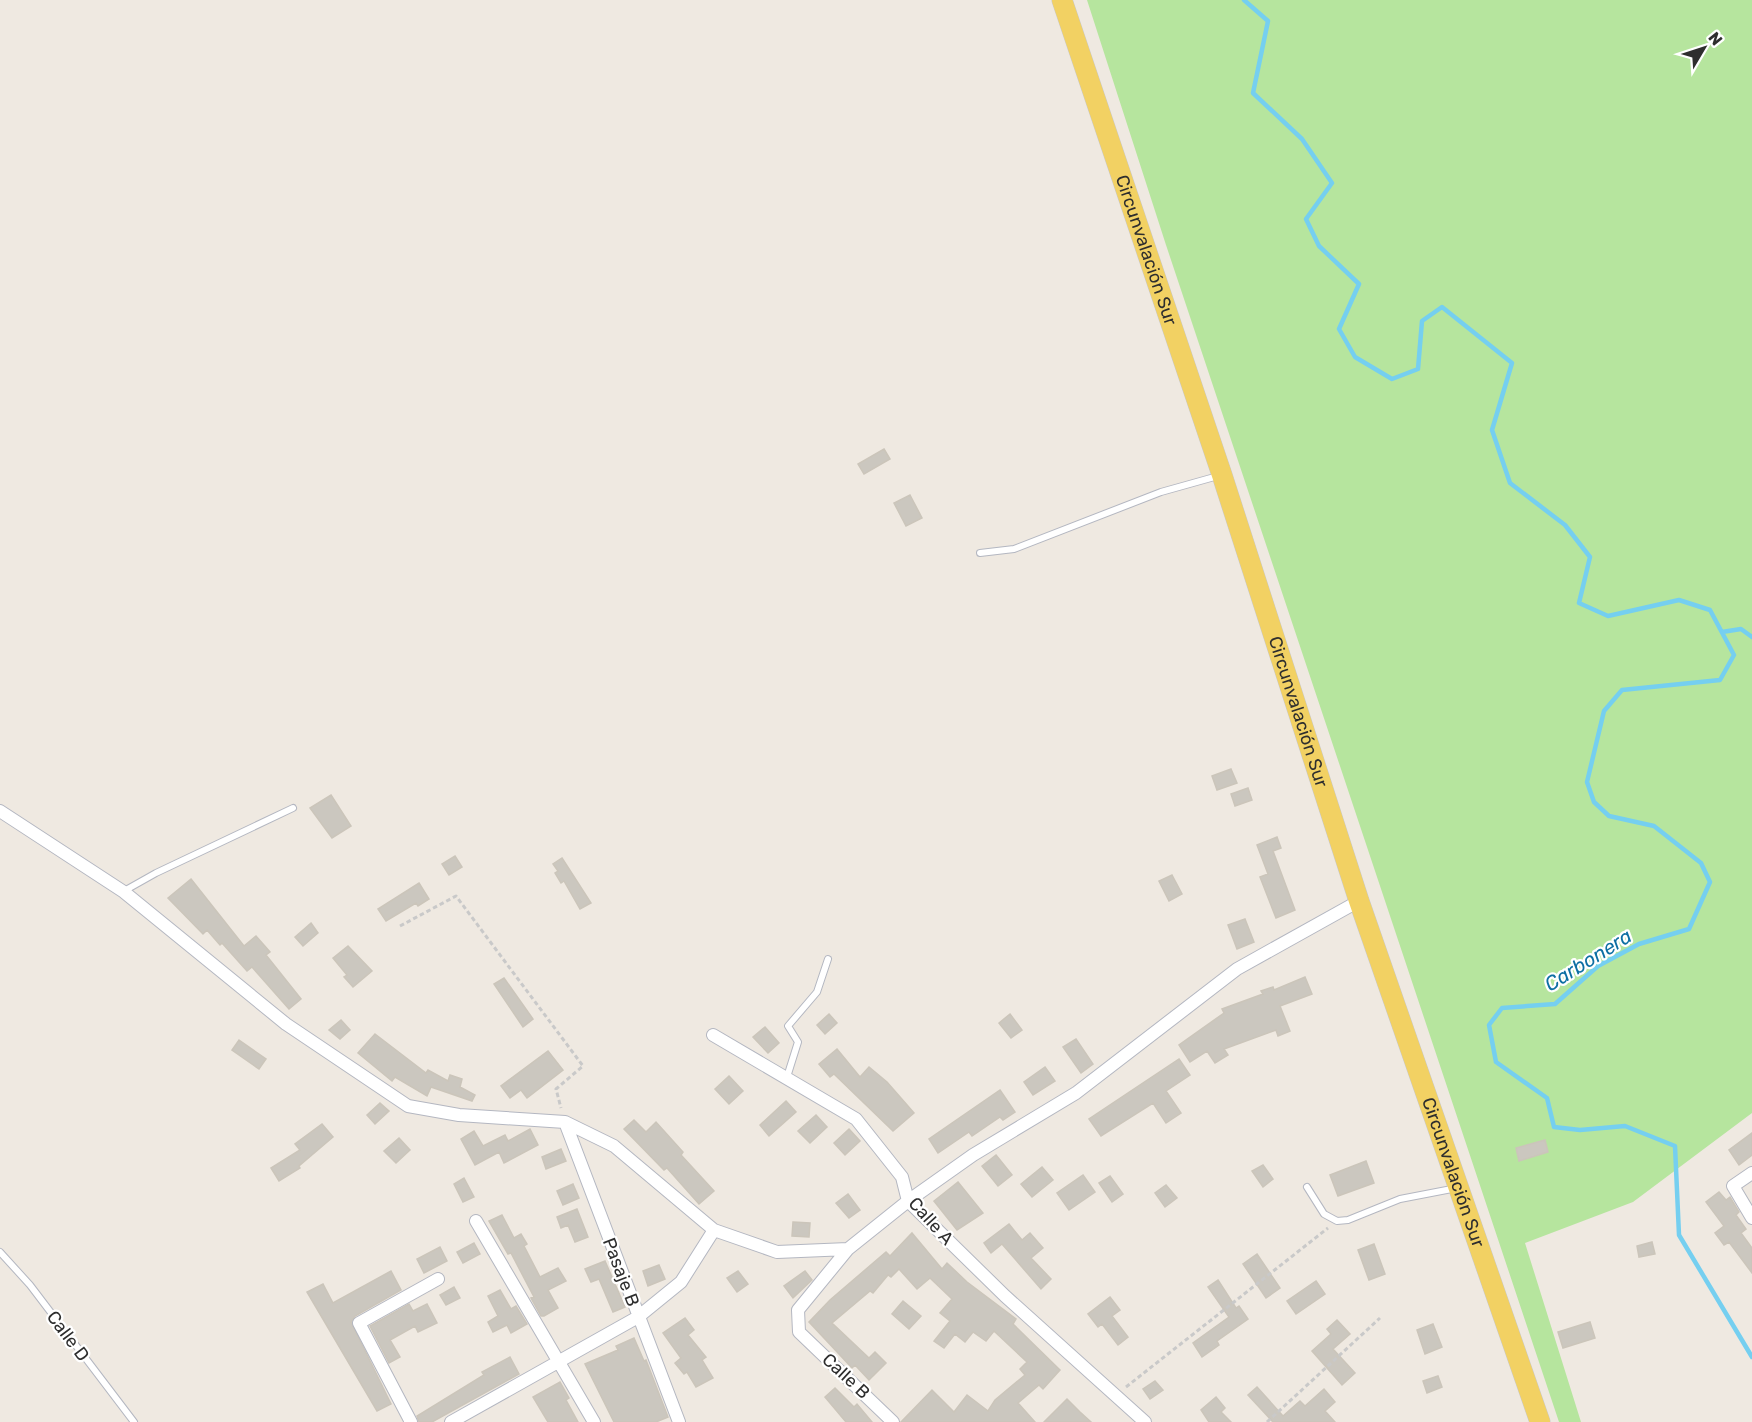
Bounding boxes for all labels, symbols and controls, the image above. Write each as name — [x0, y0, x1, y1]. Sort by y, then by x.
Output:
north arrow — [1674, 18, 1734, 78]
text: N — [1704, 28, 1726, 49]
street label: Circunvalación Sur — [1111, 172, 1182, 328]
street label: Circunvalación Sur — [1264, 634, 1333, 790]
water label: Carbonera — [1540, 924, 1636, 996]
street label: Circunvalación Sur — [1417, 1095, 1490, 1250]
street label: Calle A — [904, 1193, 958, 1249]
street label: Pasaje B — [598, 1235, 644, 1309]
street label: Calle D — [42, 1306, 94, 1366]
street label: Calle B — [818, 1348, 874, 1404]

